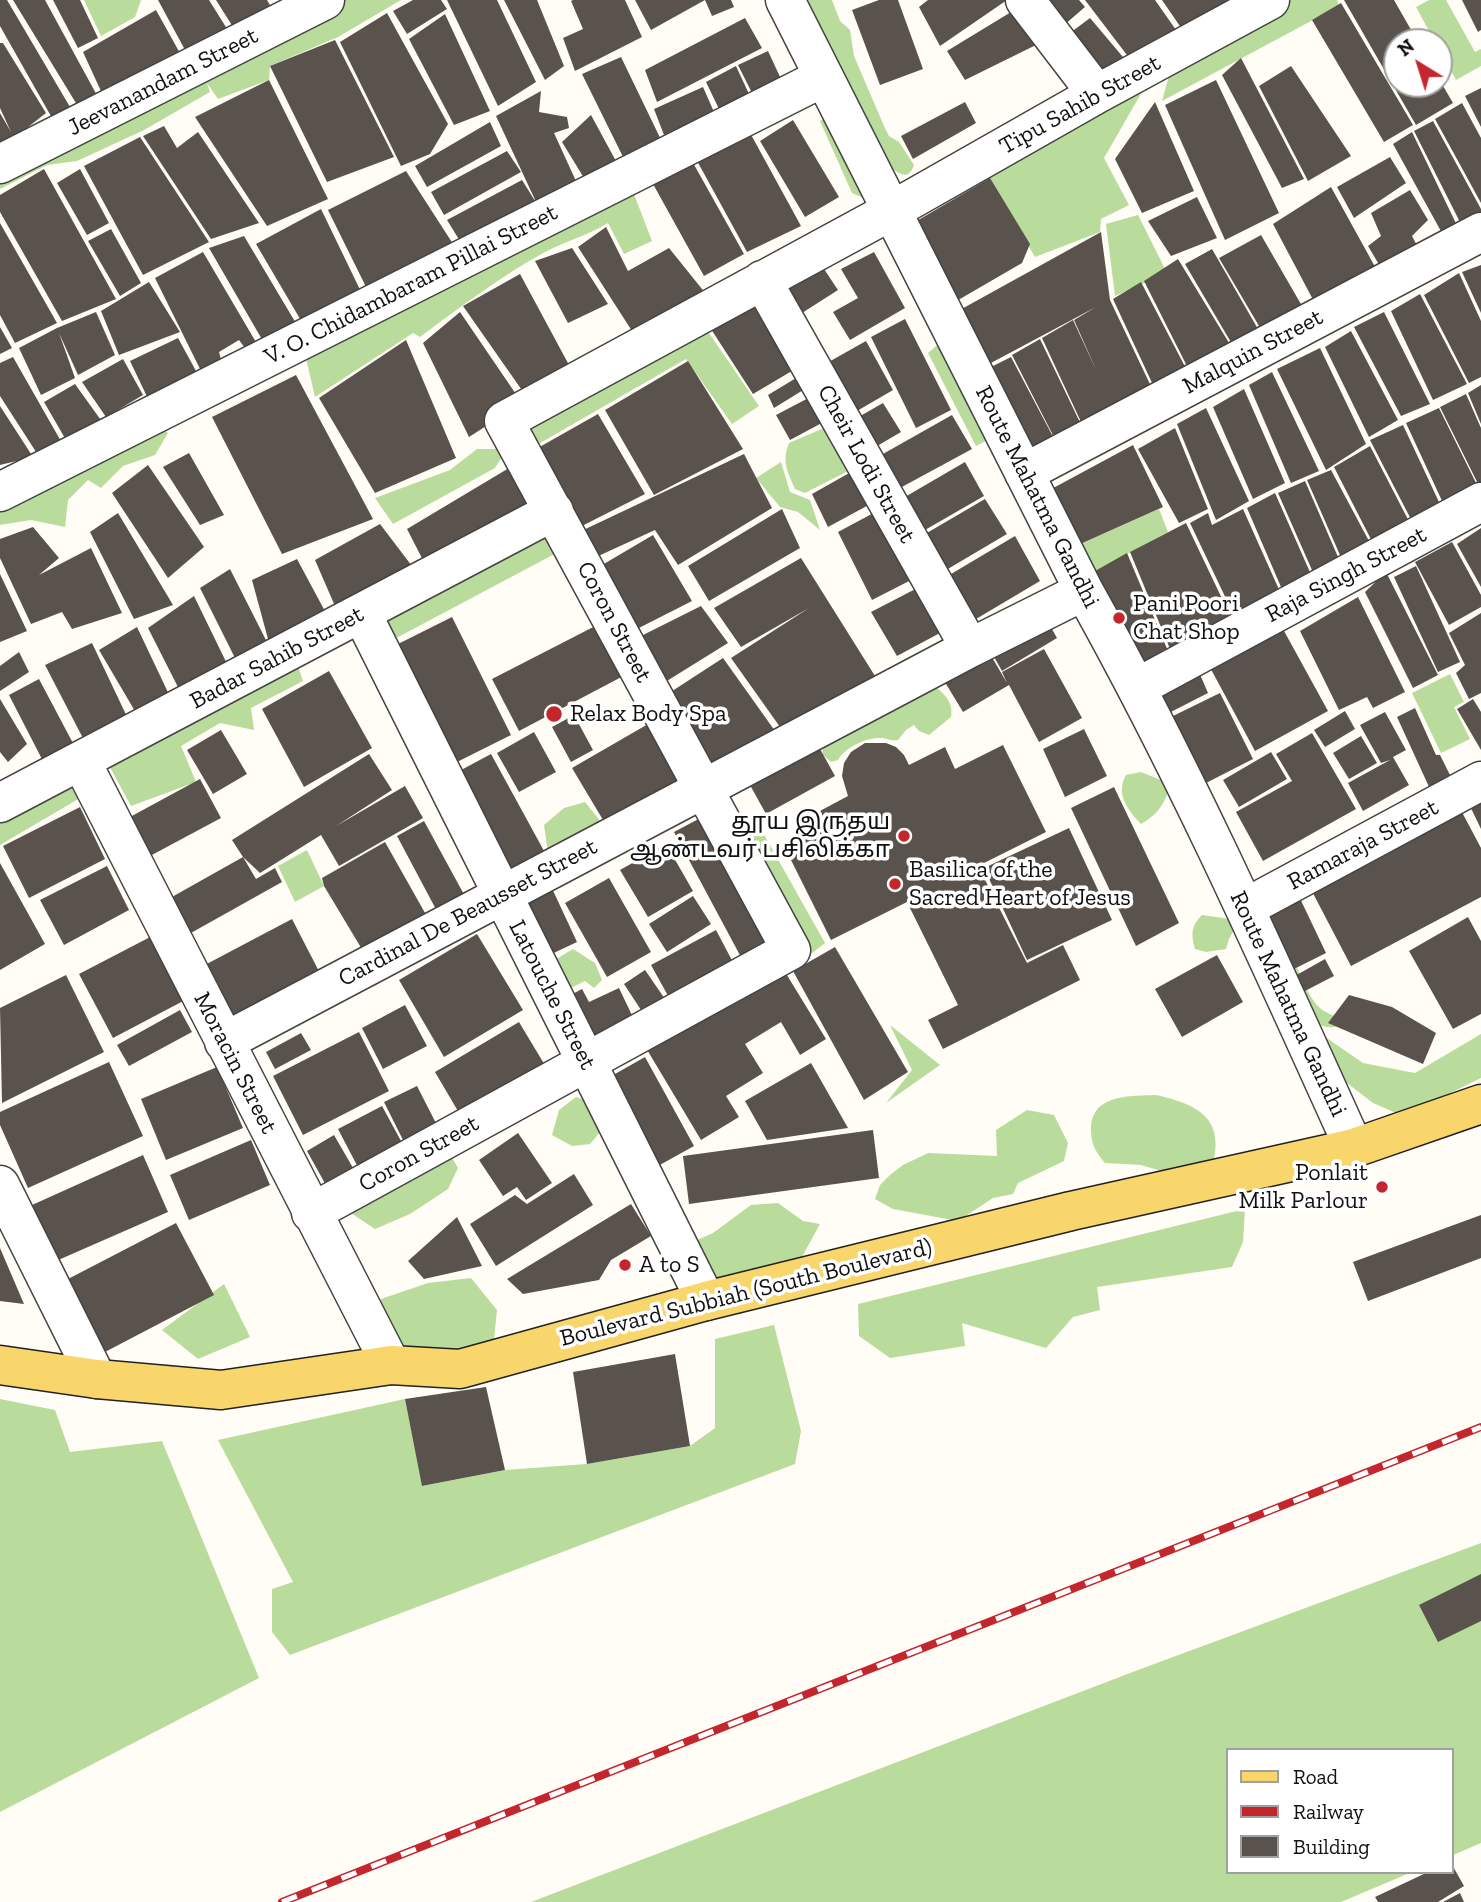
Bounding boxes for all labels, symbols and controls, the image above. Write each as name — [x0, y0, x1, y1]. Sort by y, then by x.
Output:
street label: Jeevanandam Street — [63, 22, 263, 142]
north arrow — [1383, 28, 1453, 98]
text: N — [1393, 34, 1419, 61]
street label: Tipu Sahib Street — [994, 49, 1166, 161]
street label: V. O. Chidambaram Pillai Street — [260, 198, 562, 372]
street label: Malquin Street — [1178, 303, 1328, 401]
street label: Cheir Lodi Street — [811, 380, 921, 548]
street label: Route Mahatma Gandhi — [968, 381, 1106, 613]
street label: Raja Singh Street — [1261, 520, 1431, 630]
street label: Coron Street — [570, 557, 658, 687]
place label: Pani Poori Chat Shop — [1133, 590, 1240, 646]
street label: Badar Sahib Street — [185, 600, 369, 716]
marker: Pani Poori Chat Shop — [1111, 610, 1127, 626]
place label: Relax Body Spa — [570, 700, 727, 728]
marker: Relax Body Spa — [544, 704, 564, 724]
street label: Ramaraja Street — [1283, 793, 1443, 897]
place label: தூய இருதய ஆண்டவர் பசிலிக்கா — [630, 808, 890, 864]
marker: தூய இருதய ஆண்டவர் பசிலிக்கா — [896, 828, 912, 844]
street label: Cardinal De Beausset Street — [334, 833, 602, 993]
place label: Basilica of the Sacred Heart of Jesus — [909, 856, 1131, 912]
marker: Basilica of the Sacred Heart of Jesus — [887, 876, 903, 892]
street label: Route Mahatma Gandhi — [1223, 887, 1353, 1121]
street label: Latouche Street — [502, 915, 602, 1075]
street label: Moracin Street — [187, 987, 283, 1139]
street label: Coron Street — [354, 1109, 484, 1199]
place label: Ponlait Milk Parlour — [1238, 1159, 1368, 1215]
marker: Ponlait Milk Parlour — [1374, 1179, 1390, 1195]
street label: Boulevard Subbiah (South Boulevard) — [557, 1233, 935, 1353]
place label: A to S — [639, 1251, 699, 1279]
marker: A to S — [617, 1257, 633, 1273]
legend — [1226, 1748, 1453, 1874]
text: Road — [1293, 1764, 1338, 1789]
text: Railway — [1293, 1799, 1364, 1824]
text: Building — [1293, 1834, 1370, 1859]

